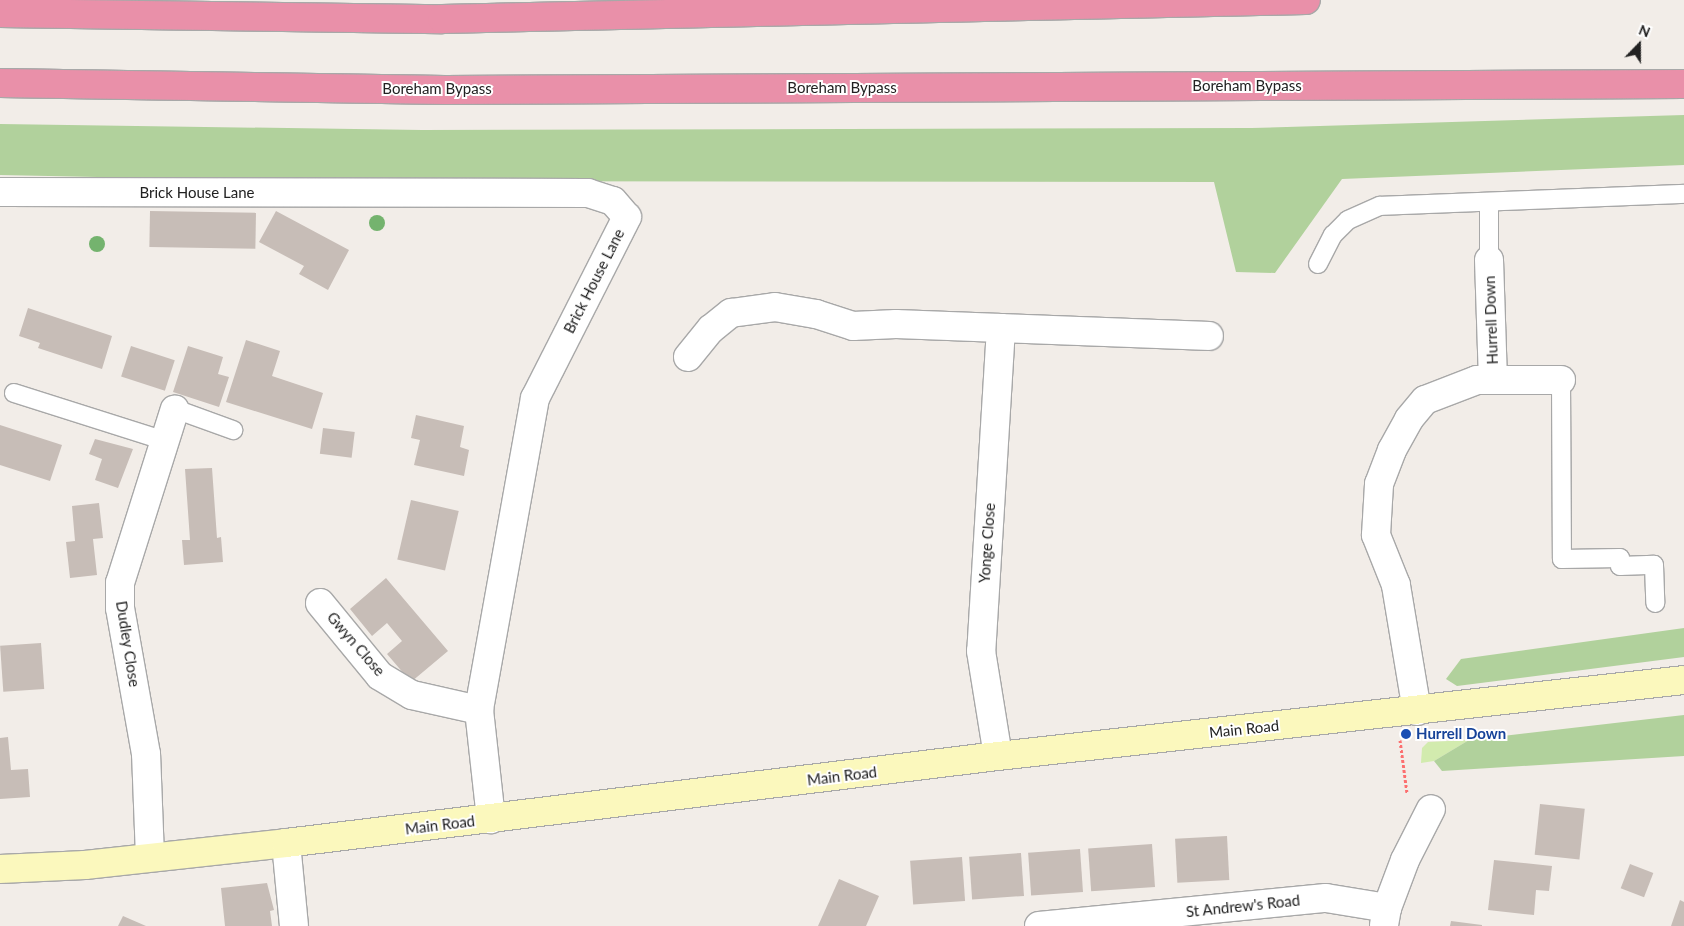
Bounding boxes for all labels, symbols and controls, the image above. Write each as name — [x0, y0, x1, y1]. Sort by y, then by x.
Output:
north arrow — [1614, 20, 1664, 70]
text: N — [1637, 21, 1653, 41]
street label: Boreham Bypass — [1192, 77, 1302, 95]
street label: Boreham Bypass — [787, 79, 897, 97]
street label: Boreham Bypass — [382, 80, 492, 98]
street label: Brick House Lane — [139, 184, 255, 202]
street label: Brick House Lane — [560, 226, 628, 336]
street label: Hurrell Down — [1480, 275, 1502, 365]
street label: Yonge Close — [975, 502, 999, 584]
street label: Dudley Close — [112, 599, 144, 689]
street label: Gwyn Close — [323, 608, 389, 680]
street label: Main Road — [1208, 716, 1280, 742]
place label: Hurrell Down — [1416, 725, 1506, 743]
marker: Hurrell Down — [1400, 728, 1412, 740]
street label: Main Road — [806, 763, 878, 789]
street label: Main Road — [404, 812, 476, 838]
street label: St Andrew's Road — [1185, 891, 1301, 921]

